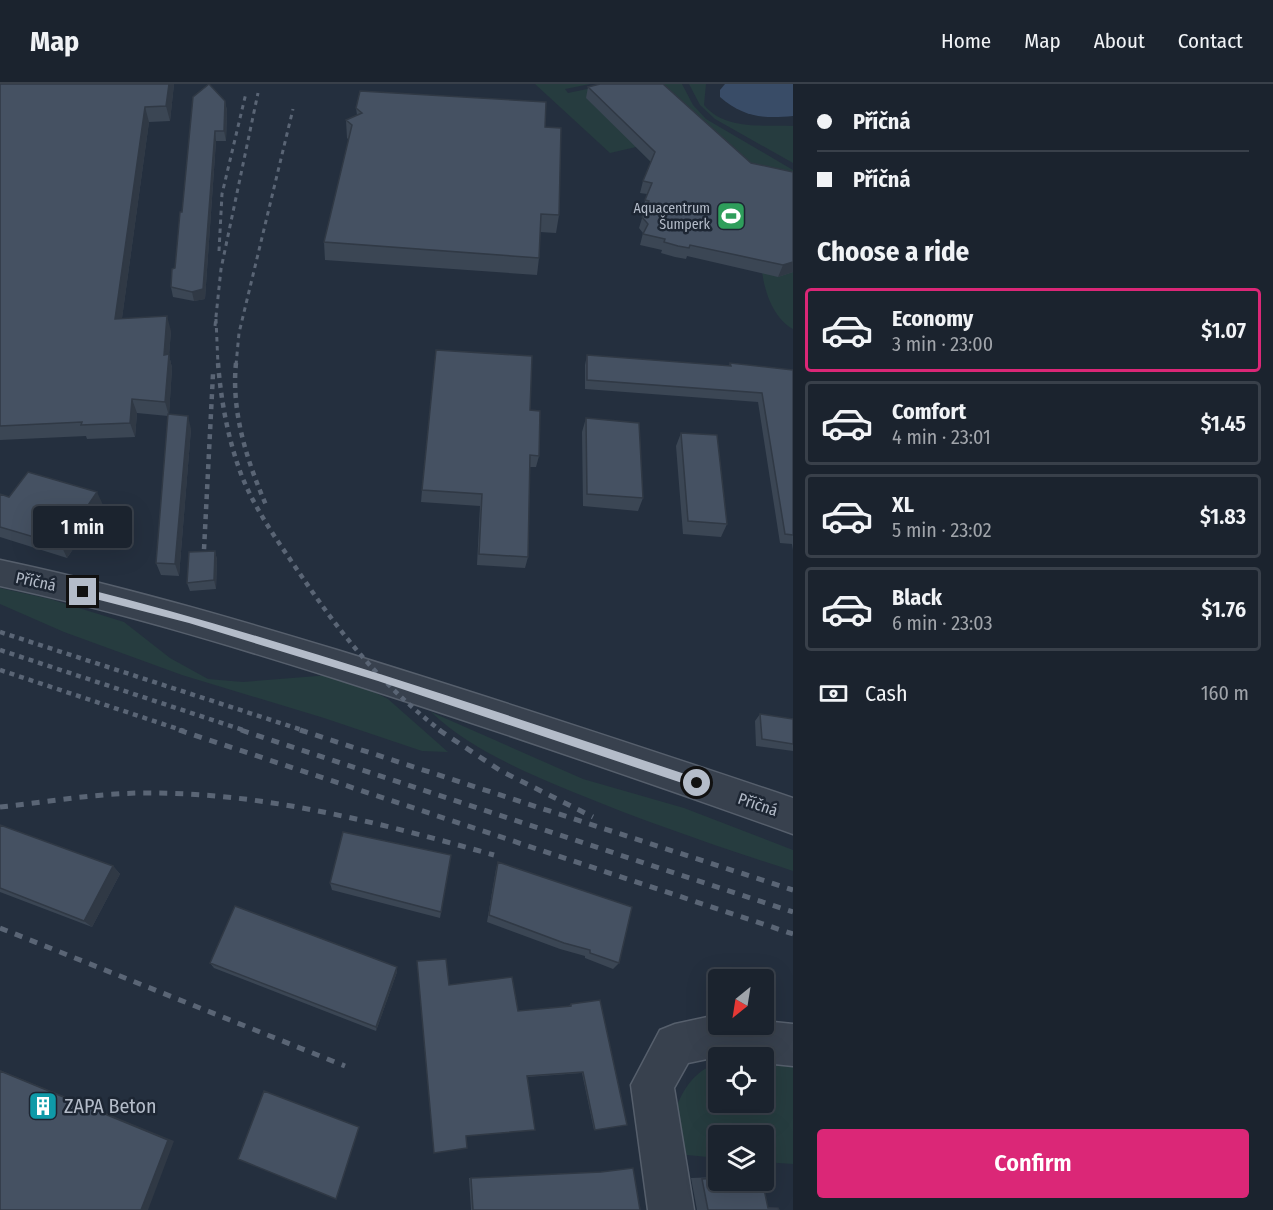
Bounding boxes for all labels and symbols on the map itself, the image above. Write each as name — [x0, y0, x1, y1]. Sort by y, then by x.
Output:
place label: Aquacentrum Šumperk — [633, 200, 710, 233]
sports icon: Aquacentrum Šumperk — [715, 200, 747, 232]
callout: 1 min — [34, 505, 132, 547]
street label: Příčná — [14, 568, 58, 595]
route end — [69, 578, 96, 605]
route start — [683, 769, 710, 796]
street label: Příčná — [735, 789, 780, 820]
north arrow — [708, 969, 774, 1035]
building icon: ZAPA Beton — [27, 1090, 59, 1122]
place label: ZAPA Beton — [64, 1094, 157, 1118]

